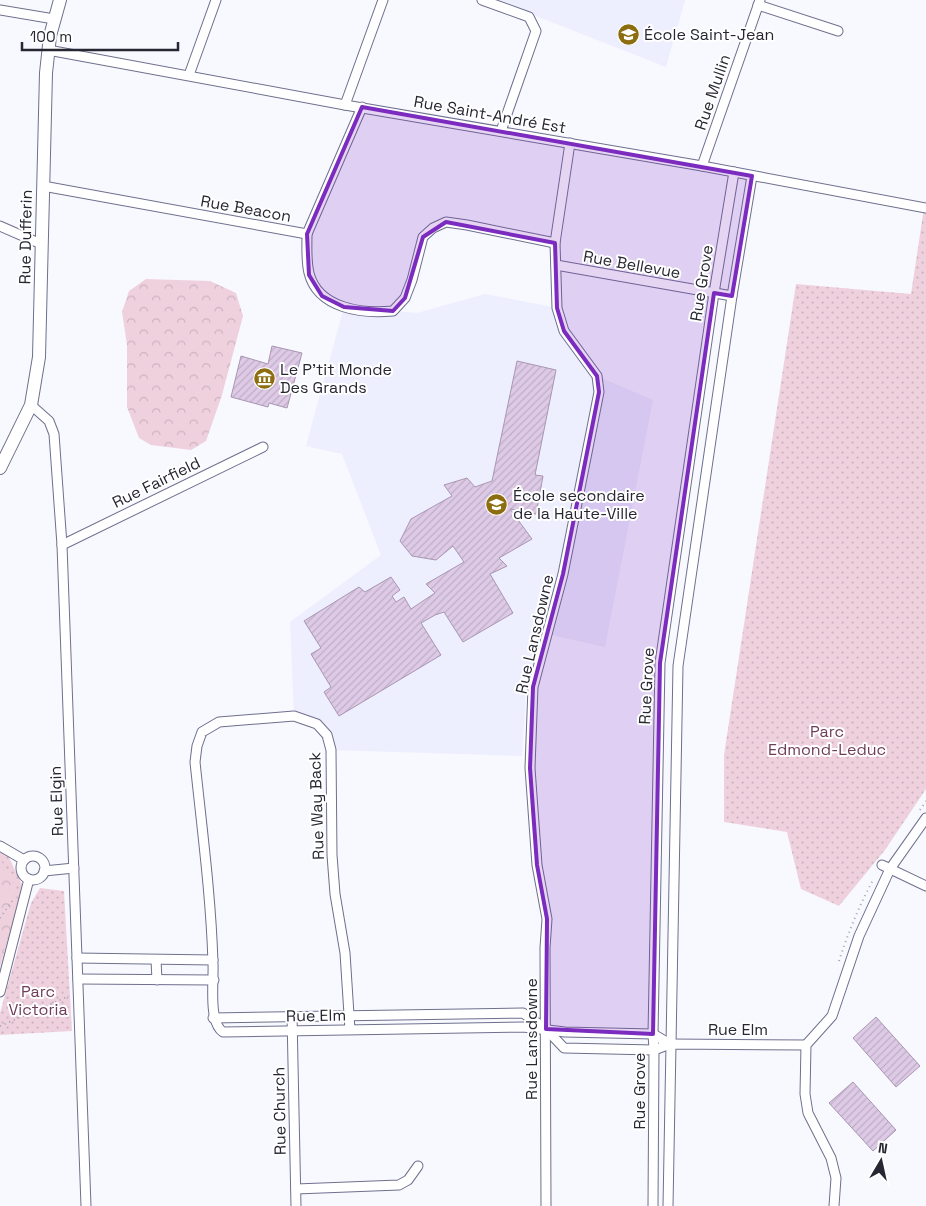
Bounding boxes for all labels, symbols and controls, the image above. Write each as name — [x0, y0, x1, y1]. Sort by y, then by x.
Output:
scale bar — [22, 20, 179, 52]
school or university icon: École Saint-Jean — [616, 22, 640, 46]
place label: École Saint-Jean — [644, 24, 774, 45]
text: 100 m — [30, 27, 72, 46]
street label: Rue Mullin — [690, 52, 735, 133]
street label: Rue Saint-André Est — [412, 91, 568, 138]
street label: Rue Dufferin — [14, 189, 37, 285]
street label: Rue Beacon — [199, 190, 293, 227]
street label: Rue Grove — [685, 243, 718, 323]
street label: Rue Bellevue — [582, 246, 682, 283]
place label: Le P’tit Monde Des Grands — [280, 359, 392, 398]
museum icon: Le P’tit Monde Des Grands — [252, 366, 276, 390]
street label: Rue Fairfield — [109, 452, 204, 513]
place label: École secondaire de la Haute-Ville — [513, 485, 645, 524]
school or university icon: École secondaire de la Haute-Ville — [485, 492, 509, 516]
street label: Rue Lansdowne — [511, 572, 558, 696]
street label: Rue Grove — [634, 647, 659, 725]
park label: Parc Edmond-Leduc — [768, 721, 886, 760]
street label: Rue Way Back — [304, 751, 329, 860]
street label: Rue Elgin — [45, 765, 68, 837]
street label: Rue Lansdowne — [521, 978, 542, 1100]
park label: Parc Victoria — [8, 981, 68, 1020]
street label: Rue Elm — [286, 1004, 346, 1027]
street label: Rue Elm — [708, 1019, 768, 1040]
street label: Rue Grove — [629, 1052, 650, 1130]
street label: Rue Church — [268, 1067, 291, 1155]
north arrow — [856, 1136, 906, 1186]
text: N — [877, 1139, 889, 1158]

